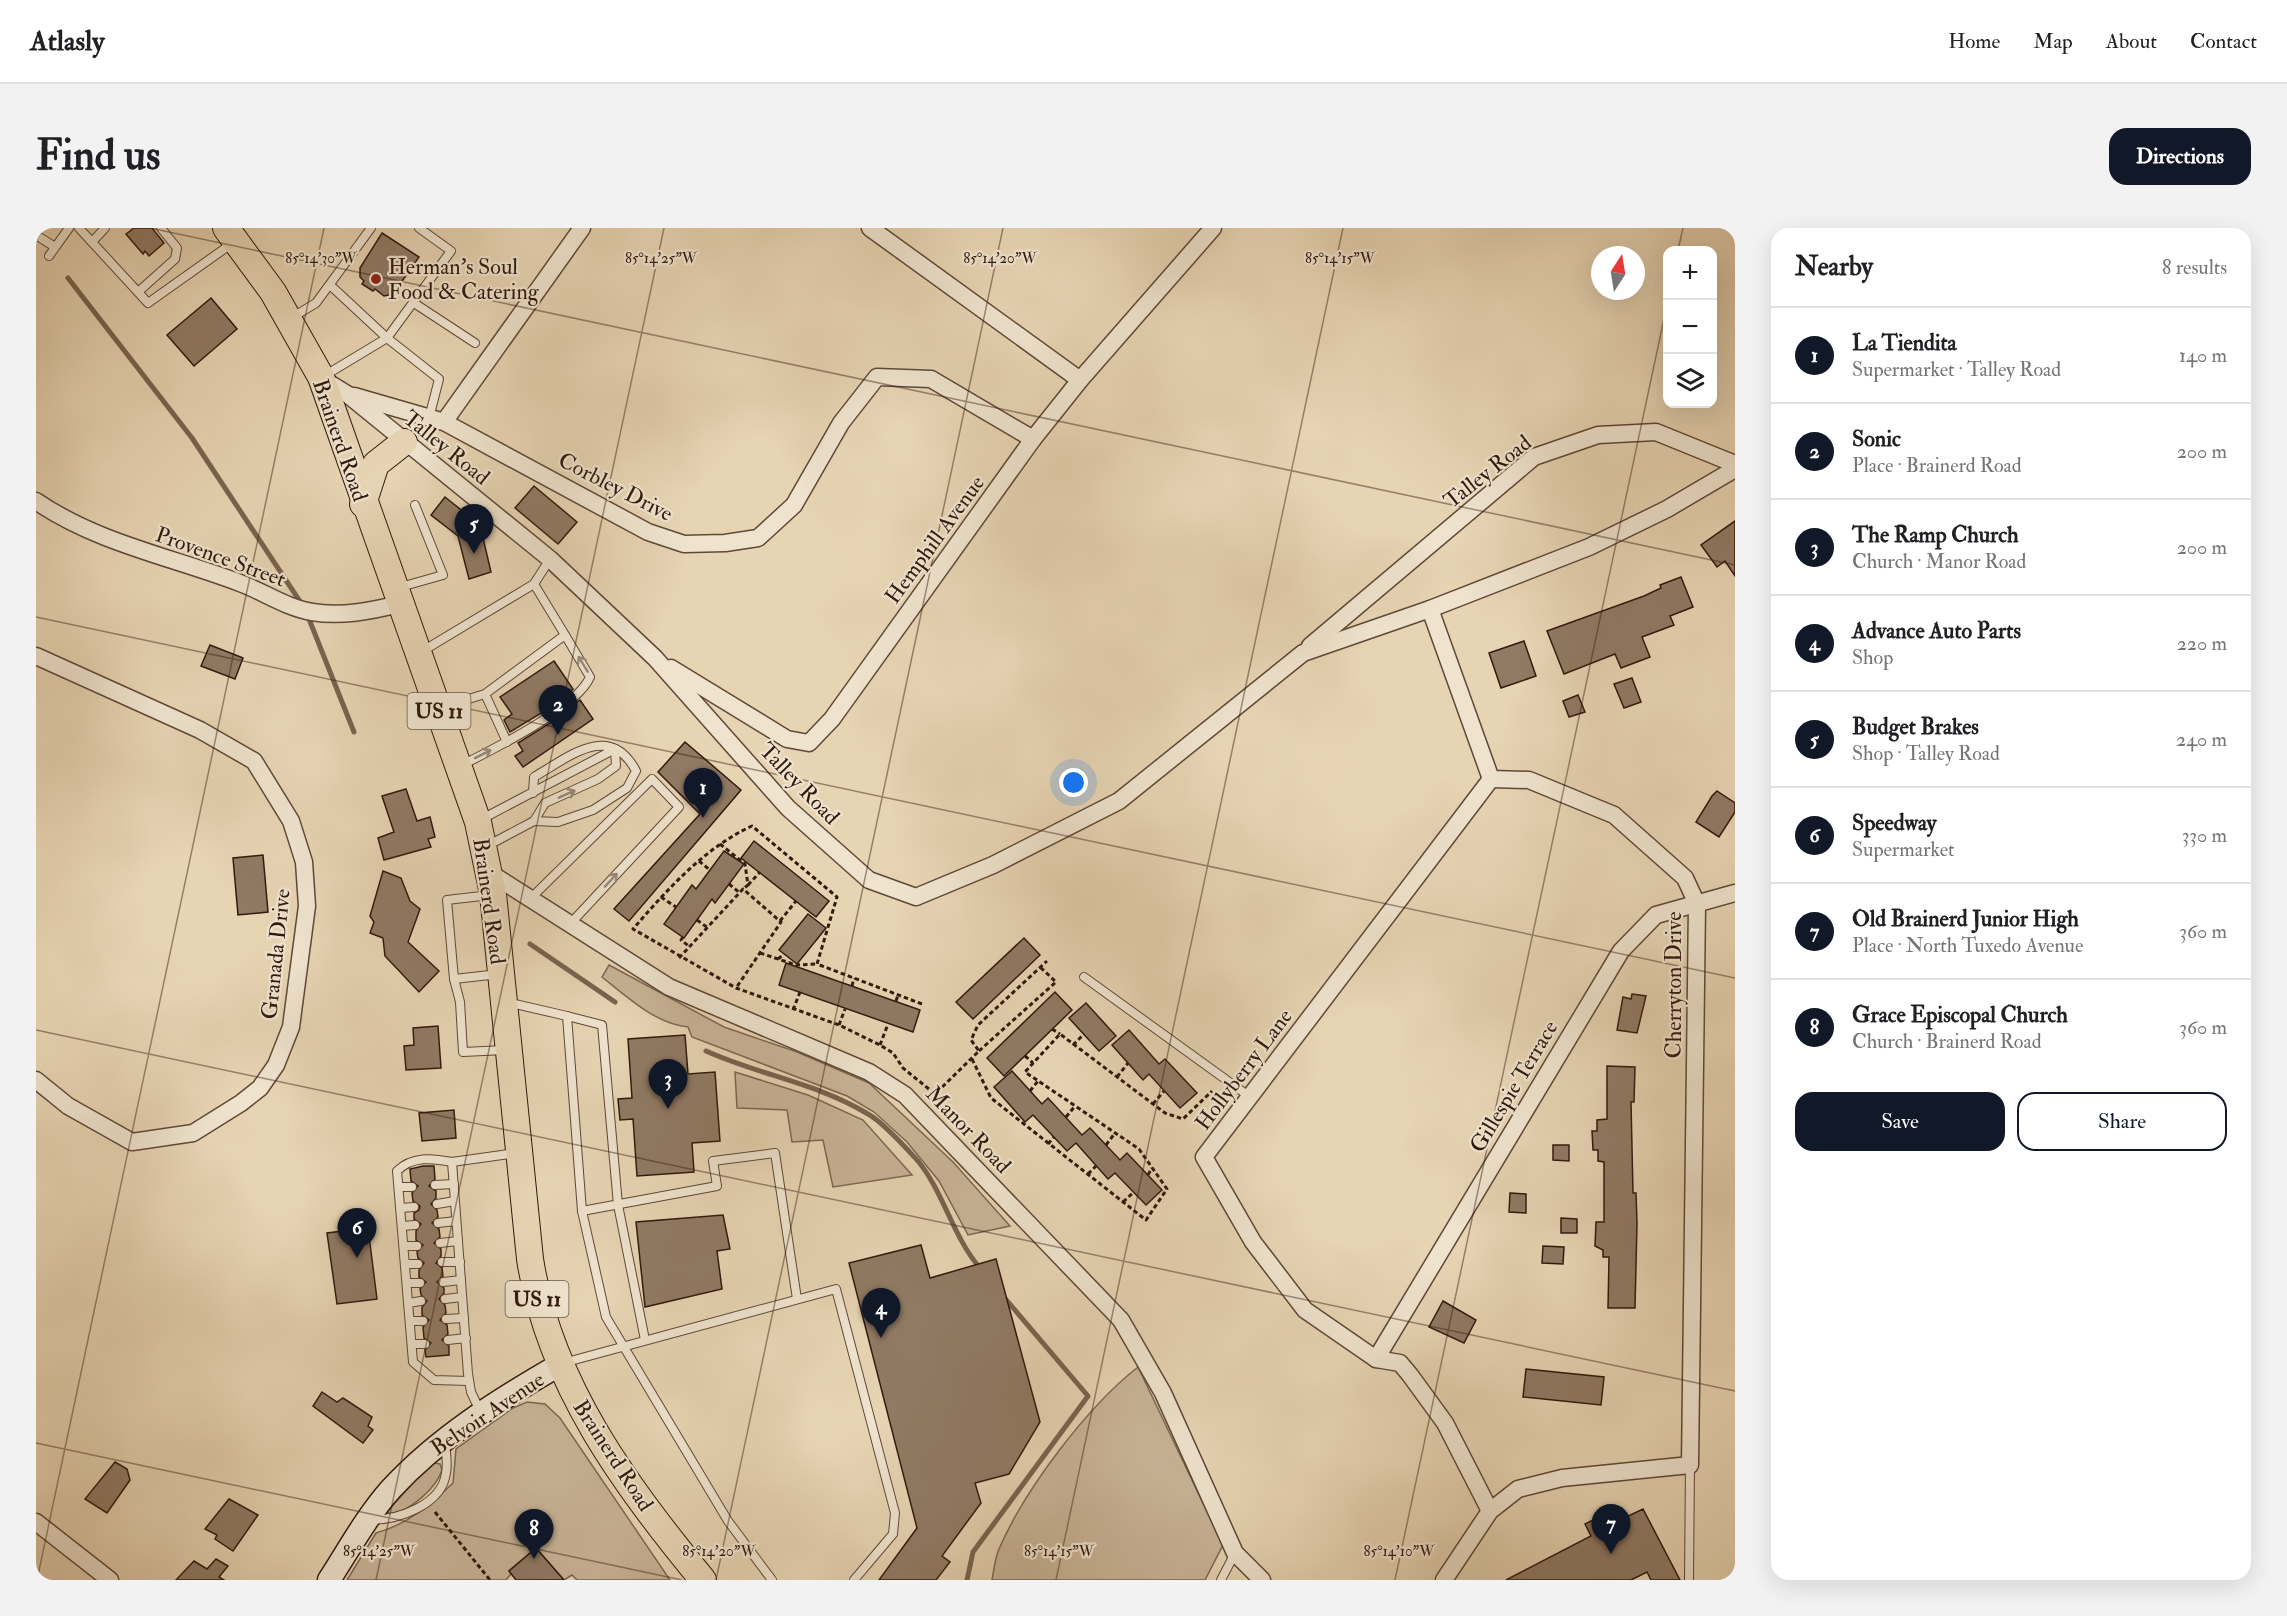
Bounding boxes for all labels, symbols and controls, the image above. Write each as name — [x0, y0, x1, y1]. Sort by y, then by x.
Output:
text: Atlasly — [30, 24, 104, 59]
text: Home — [1948, 28, 2000, 55]
text: Map — [2033, 28, 2073, 55]
text: About — [2106, 28, 2157, 55]
text: Contact — [2190, 28, 2257, 55]
button: Directions — [2109, 128, 2251, 185]
text: Find us — [36, 130, 160, 182]
north arrow — [1591, 246, 1645, 300]
map controls — [1663, 246, 1717, 408]
button: + — [1663, 246, 1717, 300]
text: 85°14'30"W — [285, 249, 357, 268]
text: 85°14'25"W — [625, 249, 698, 268]
text: 85°14'20"W — [963, 249, 1037, 268]
text: 85°14'15"W — [1305, 249, 1376, 268]
text: Nearby — [1795, 251, 1873, 283]
place label: Herman's Soul Food & Catering — [388, 253, 540, 306]
text: 8 results — [2162, 255, 2227, 280]
marker: Herman's Soul Food & Catering — [369, 272, 383, 286]
button: − — [1663, 300, 1717, 354]
text: La Tiendita — [1852, 329, 1957, 357]
text: 1 — [1811, 343, 1818, 368]
text: 140 m — [2179, 343, 2227, 368]
button: layers — [1663, 354, 1717, 408]
text: Supermarket · Talley Road — [1852, 357, 2061, 382]
street label: Brainerd Road — [306, 376, 374, 505]
street label: Talley Road — [397, 404, 496, 491]
text: Sonic — [1852, 425, 1901, 453]
street label: Talley Road — [1438, 429, 1537, 515]
text: 2 — [1809, 439, 1820, 464]
text: 200 m — [2177, 439, 2227, 464]
street label: Corbley Drive — [554, 446, 678, 528]
text: Place · Brainerd Road — [1852, 453, 2022, 478]
street label: Hemphill Avenue — [879, 470, 992, 610]
pin: 5 — [454, 504, 494, 554]
street label: Provence Street — [152, 520, 290, 593]
text: The Ramp Church — [1852, 521, 2019, 549]
text: 3 — [1811, 535, 1818, 560]
text: 200 m — [2177, 535, 2227, 560]
text: Church · Manor Road — [1852, 549, 2026, 574]
text: Advance Auto Parts — [1852, 617, 2021, 645]
text: 4 — [1809, 631, 1820, 656]
text: 220 m — [2177, 631, 2227, 656]
text: Shop — [1852, 645, 1893, 670]
one-way arrow — [576, 656, 588, 673]
pin: 2 — [538, 686, 578, 735]
road number: US 11 — [408, 693, 470, 729]
text: Budget Brakes — [1852, 713, 1979, 741]
text: 5 — [1810, 727, 1819, 752]
text: 240 m — [2176, 727, 2227, 752]
street label: Talley Road — [753, 737, 845, 831]
text: Shop · Talley Road — [1852, 741, 2000, 766]
one-way arrow — [474, 748, 492, 759]
pin: 1 — [684, 768, 722, 818]
your location — [1059, 768, 1088, 797]
one-way arrow — [557, 787, 575, 799]
text: Speedway — [1852, 809, 1936, 837]
text: 6 — [1809, 823, 1820, 848]
text: 330 m — [2182, 823, 2227, 848]
street label: Brainerd Road — [466, 836, 512, 966]
text: Supermarket — [1852, 837, 1955, 862]
one-way arrow — [604, 873, 618, 888]
street label: Granada Drive — [255, 887, 297, 1021]
text: Old Brainerd Junior High — [1852, 905, 2079, 933]
street label: Cherryton Drive — [1660, 912, 1688, 1058]
text: 7 — [1810, 919, 1819, 944]
text: 360 m — [2179, 919, 2227, 944]
text: Place · North Tuxedo Avenue — [1852, 933, 2083, 958]
text: Grace Episcopal Church — [1852, 1001, 2068, 1029]
street label: Hollyberry Lane — [1189, 1003, 1299, 1136]
street label: Gillespie Terrace — [1463, 1015, 1565, 1158]
text: 8 — [1810, 1015, 1819, 1040]
text: 360 m — [2179, 1015, 2227, 1040]
text: Church · Brainerd Road — [1852, 1029, 2041, 1054]
pin: 3 — [648, 1060, 688, 1109]
street label: Manor Road — [920, 1080, 1017, 1179]
button: Save — [1795, 1092, 2005, 1151]
button: Share — [2017, 1092, 2227, 1151]
pin: 6 — [338, 1208, 376, 1258]
road number: US 11 — [506, 1281, 568, 1317]
pin: 4 — [862, 1288, 900, 1338]
street label: Belvoir Avenue — [425, 1365, 550, 1462]
street label: Brainerd Road — [567, 1394, 660, 1517]
pin: 7 — [1592, 1504, 1630, 1554]
pin: 8 — [514, 1510, 554, 1559]
text: 85°14'25"W — [343, 1542, 416, 1561]
text: 85°14'20"W — [682, 1542, 756, 1561]
text: 85°14'15"W — [1024, 1542, 1095, 1561]
text: 85°14'10"W — [1364, 1542, 1435, 1561]

